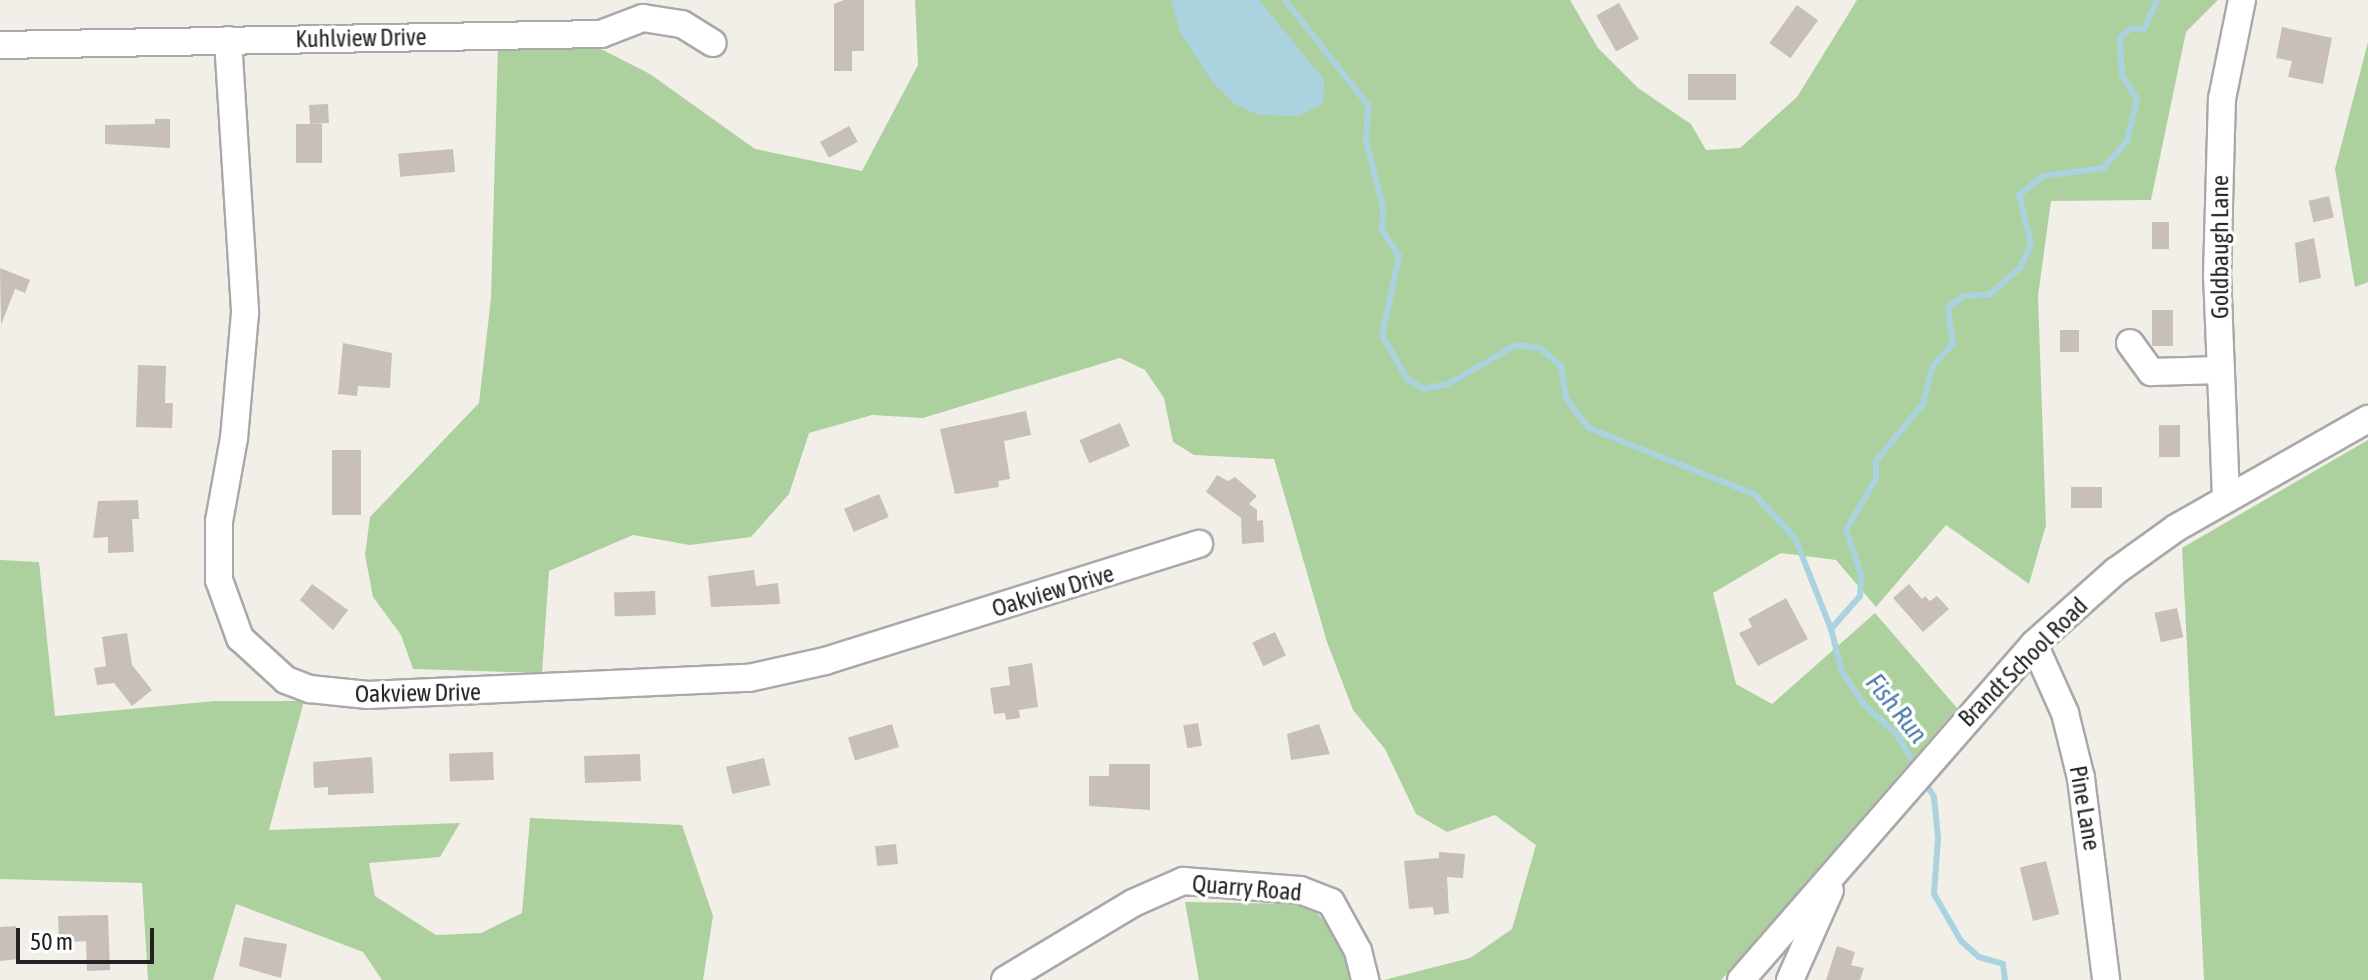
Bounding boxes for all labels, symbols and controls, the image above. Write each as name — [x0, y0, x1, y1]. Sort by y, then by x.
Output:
street label: Kuhlview Drive — [295, 22, 427, 54]
street label: Goldbaugh Lane — [2206, 175, 2234, 319]
street label: Oakview Drive — [989, 559, 1117, 623]
street label: Brandt School Road — [1952, 591, 2094, 733]
water label: Fish Run — [1859, 668, 1933, 750]
street label: Oakview Drive — [355, 678, 481, 708]
street label: Pine Lane — [2063, 763, 2107, 853]
street label: Quarry Road — [1191, 869, 1303, 907]
scale bar — [20, 912, 158, 962]
text: 50 m — [30, 928, 73, 955]

